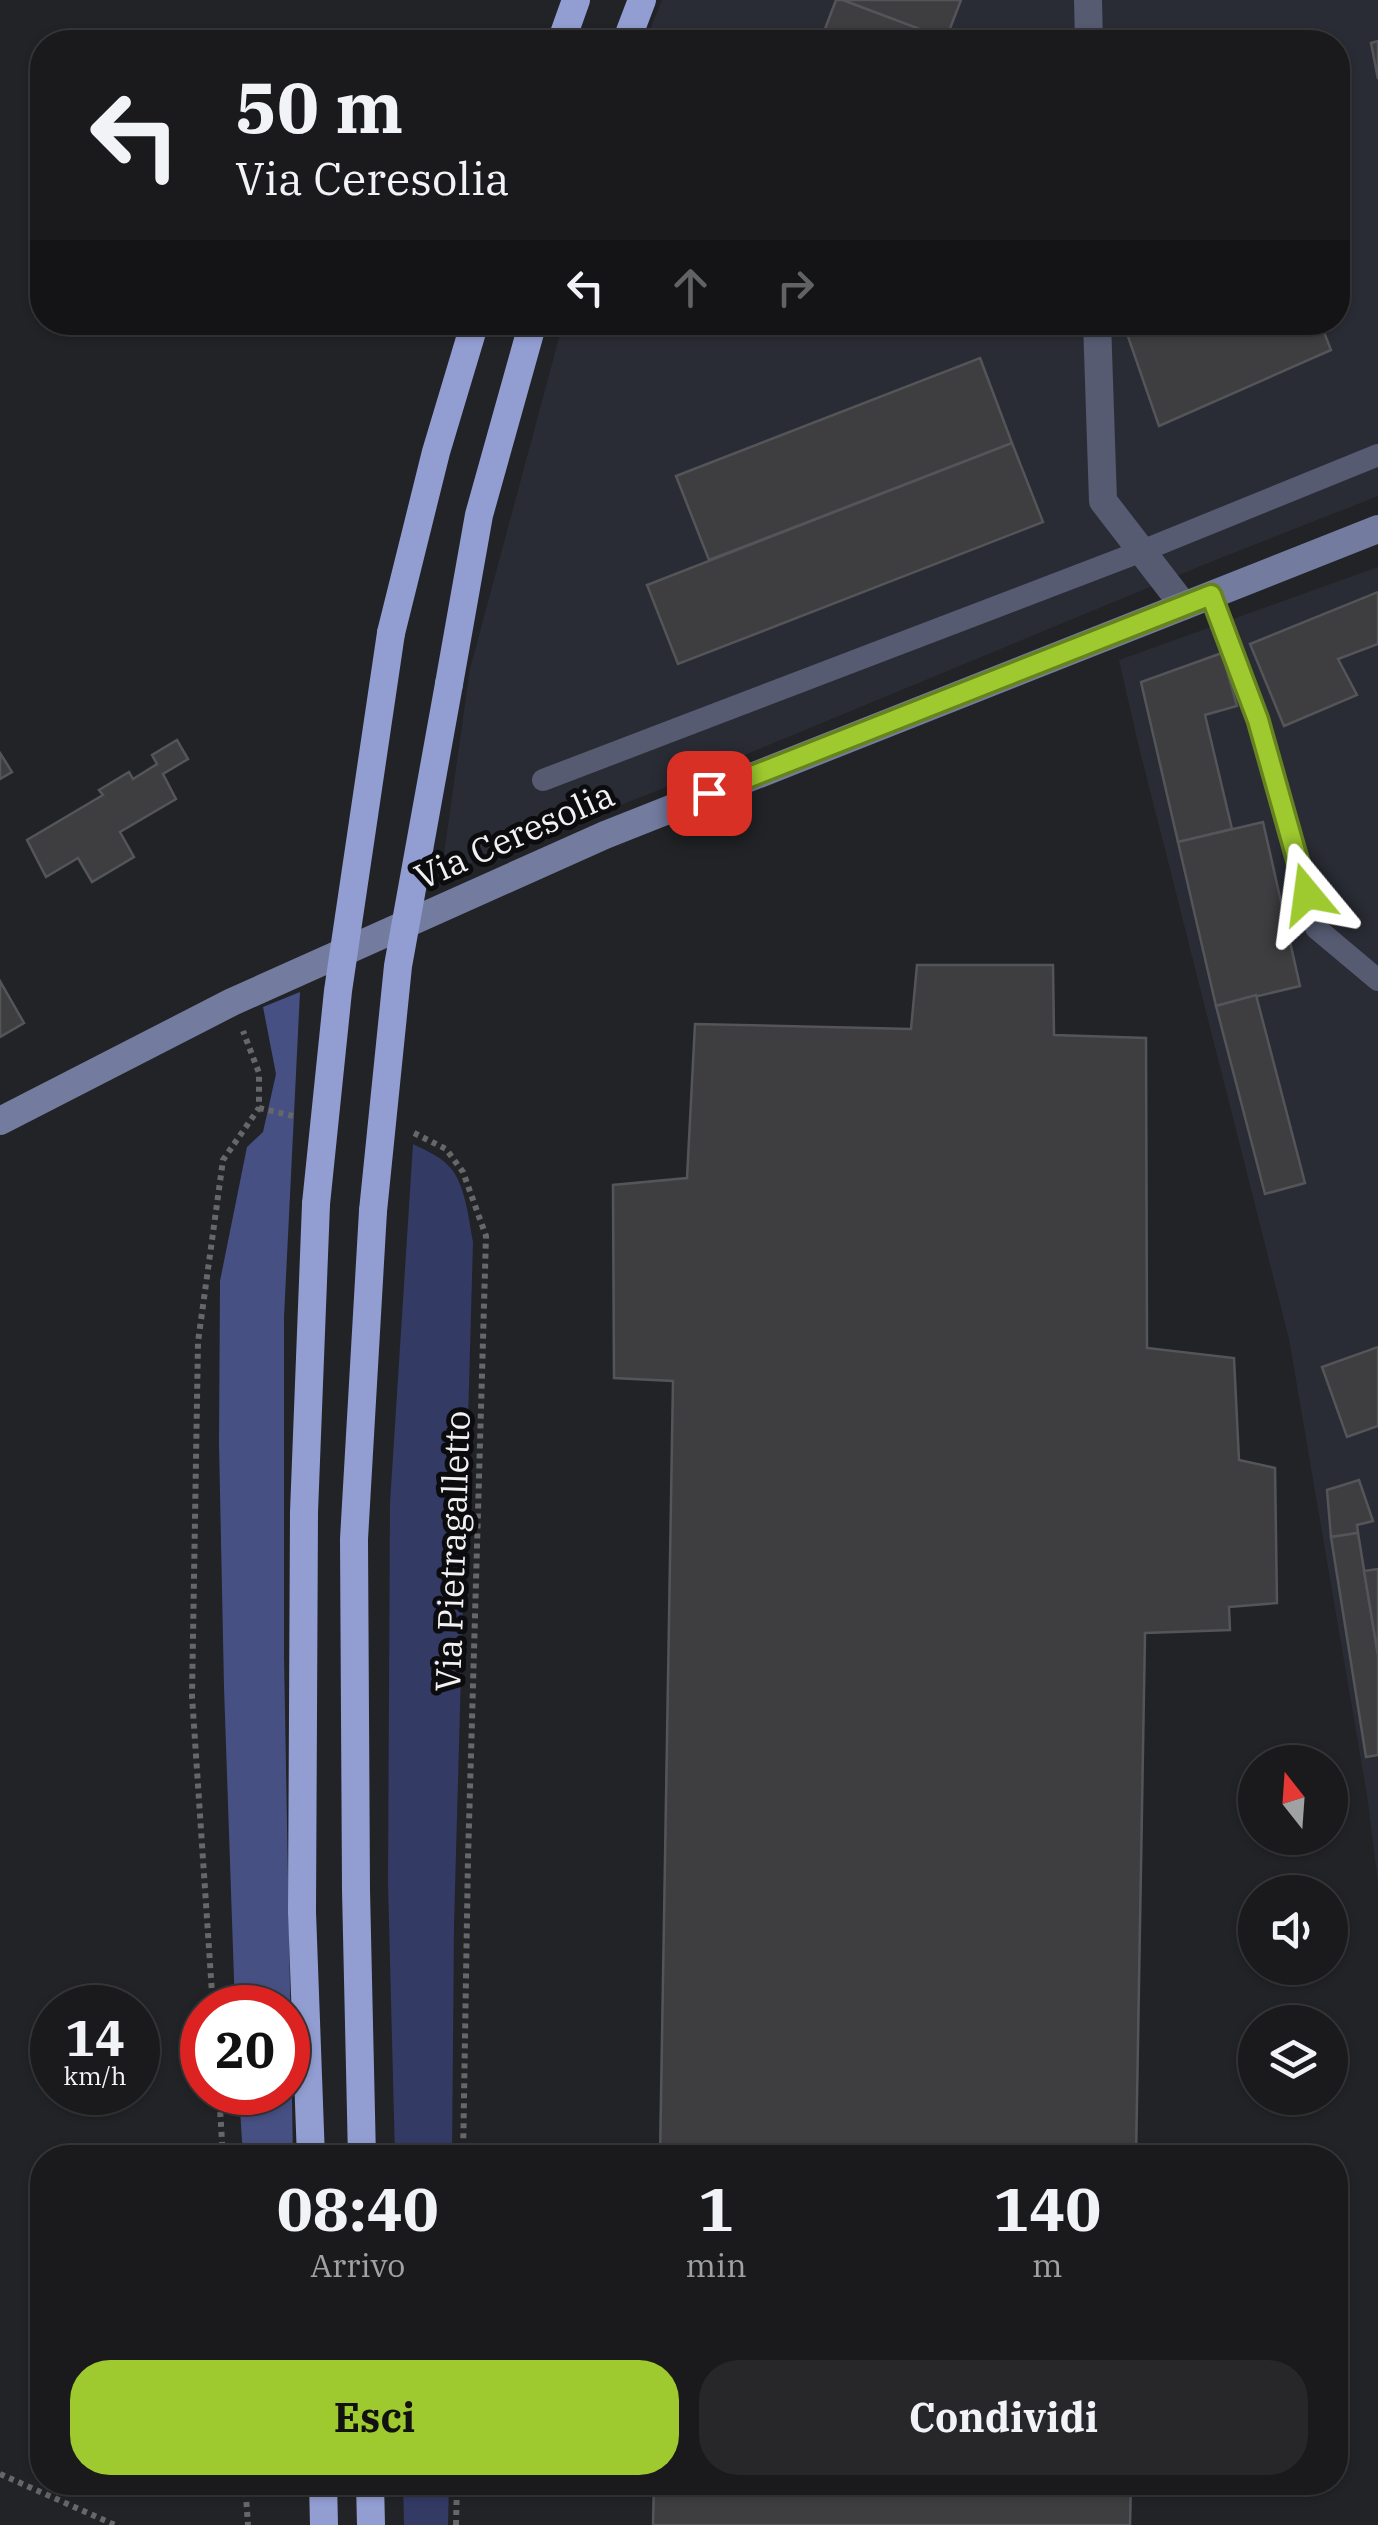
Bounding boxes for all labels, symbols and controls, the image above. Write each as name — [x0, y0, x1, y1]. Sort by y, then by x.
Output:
text: 50 m — [235, 61, 403, 152]
icon: left — [70, 70, 200, 200]
text: Via Ceresolia — [235, 149, 510, 207]
icon: left — [558, 260, 613, 315]
icon: ahead — [663, 260, 718, 315]
icon: right — [768, 260, 823, 315]
pin — [667, 751, 752, 836]
icon: arrive — [682, 766, 737, 821]
street label: Via Ceresolia — [407, 771, 621, 899]
position arrow — [1255, 842, 1359, 946]
street label: Via Pietragalletto — [424, 1410, 480, 1692]
north arrow — [1238, 1745, 1348, 1855]
map controls — [1238, 1745, 1348, 2115]
button: sound — [1238, 1875, 1348, 1985]
speed limit sign: 20 — [180, 1985, 310, 2115]
text: 14 — [65, 2005, 125, 2070]
button: layers — [1238, 2005, 1348, 2115]
text: km/h — [63, 2059, 127, 2092]
text: 08:40 — [277, 2169, 439, 2248]
text: 1 — [698, 2169, 734, 2248]
text: 140 — [993, 2169, 1101, 2248]
text: Arrivo — [310, 2244, 405, 2286]
text: min — [686, 2244, 747, 2286]
text: m — [1032, 2244, 1063, 2286]
button: Esci — [70, 2360, 679, 2475]
button: Condividi — [699, 2360, 1308, 2475]

